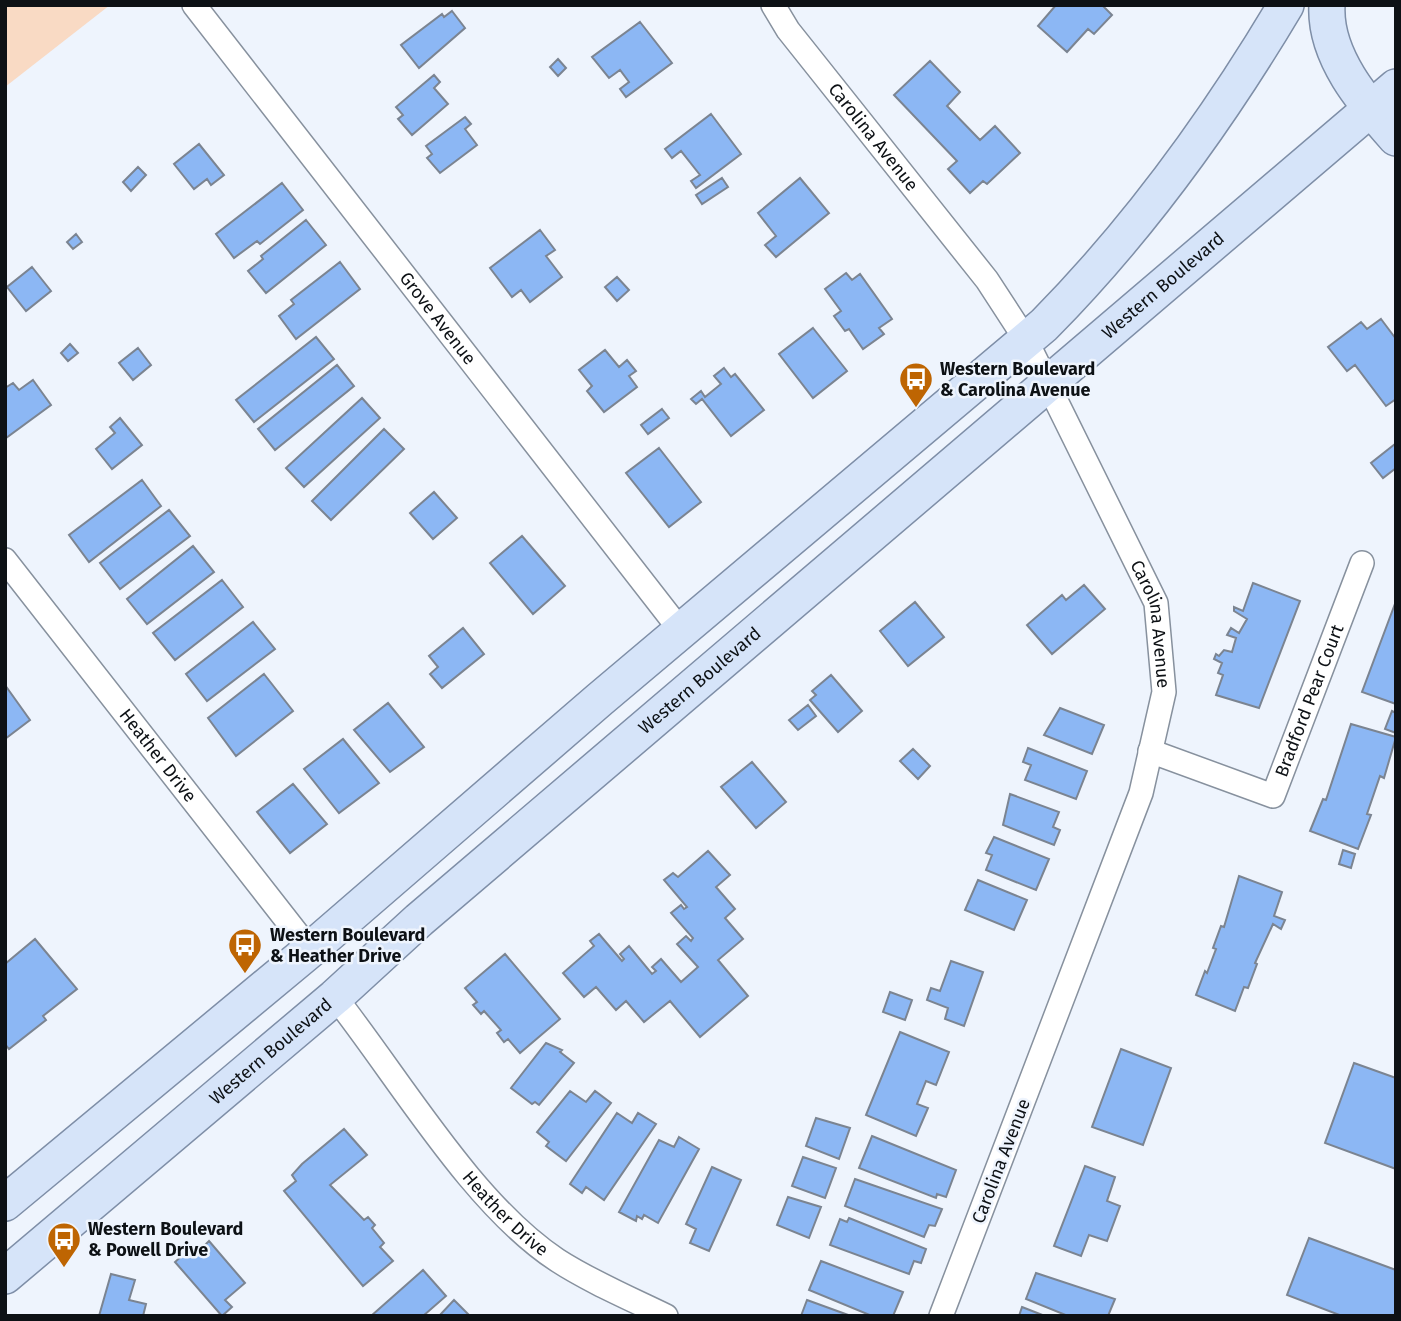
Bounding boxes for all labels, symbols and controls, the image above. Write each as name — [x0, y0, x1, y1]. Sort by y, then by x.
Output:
street label: Carolina Avenue — [824, 79, 923, 196]
street label: Western Boulevard — [1098, 227, 1229, 344]
street label: Grove Avenue — [395, 268, 481, 369]
place label: Western Boulevard & Carolina Avenue — [940, 358, 1095, 401]
bus stop icon: Western Boulevard & Carolina Avenue — [897, 360, 935, 409]
street label: Carolina Avenue — [1125, 556, 1175, 689]
street label: Bradford Pear Court — [1270, 621, 1349, 780]
street label: Western Boulevard — [634, 622, 765, 739]
street label: Heather Drive — [114, 704, 201, 806]
place label: Western Boulevard & Heather Drive — [270, 924, 425, 967]
bus stop icon: Western Boulevard & Heather Drive — [226, 926, 264, 975]
street label: Western Boulevard — [205, 993, 337, 1109]
street label: Carolina Avenue — [967, 1096, 1035, 1226]
street label: Heather Drive — [458, 1166, 553, 1261]
place label: Western Boulevard & Powell Drive — [88, 1218, 243, 1261]
bus stop icon: Western Boulevard & Powell Drive — [45, 1220, 83, 1269]

